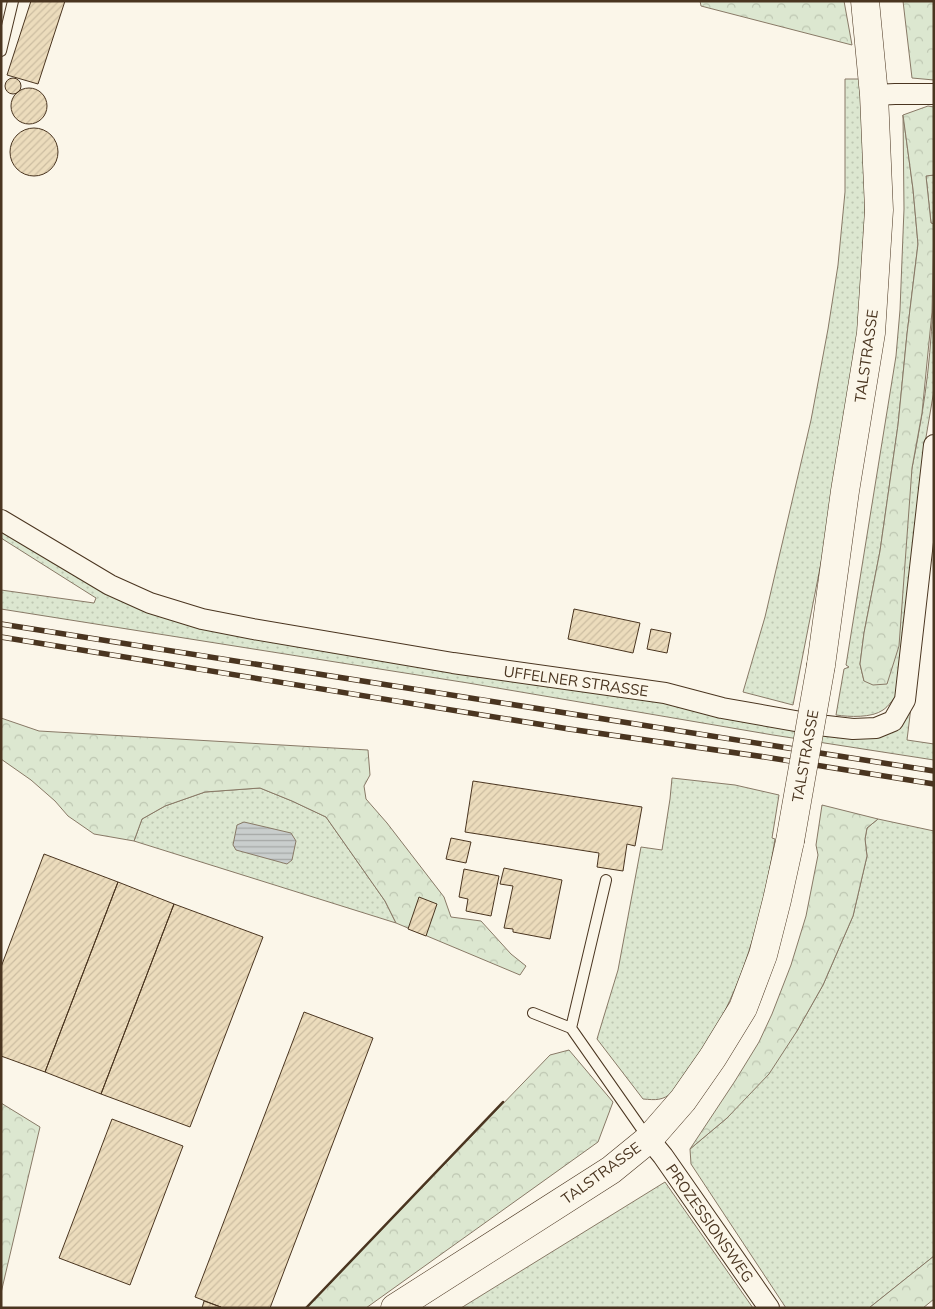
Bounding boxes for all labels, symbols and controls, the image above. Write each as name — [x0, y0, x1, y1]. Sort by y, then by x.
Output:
street label: TALSTRASSE — [850, 308, 882, 404]
street label: UFFELNER STRASSE — [502, 661, 650, 701]
street label: TALSTRASSE — [788, 708, 823, 804]
street label: TALSTRASSE — [558, 1138, 645, 1208]
street label: PROZESSIONSWEG — [662, 1160, 758, 1286]

